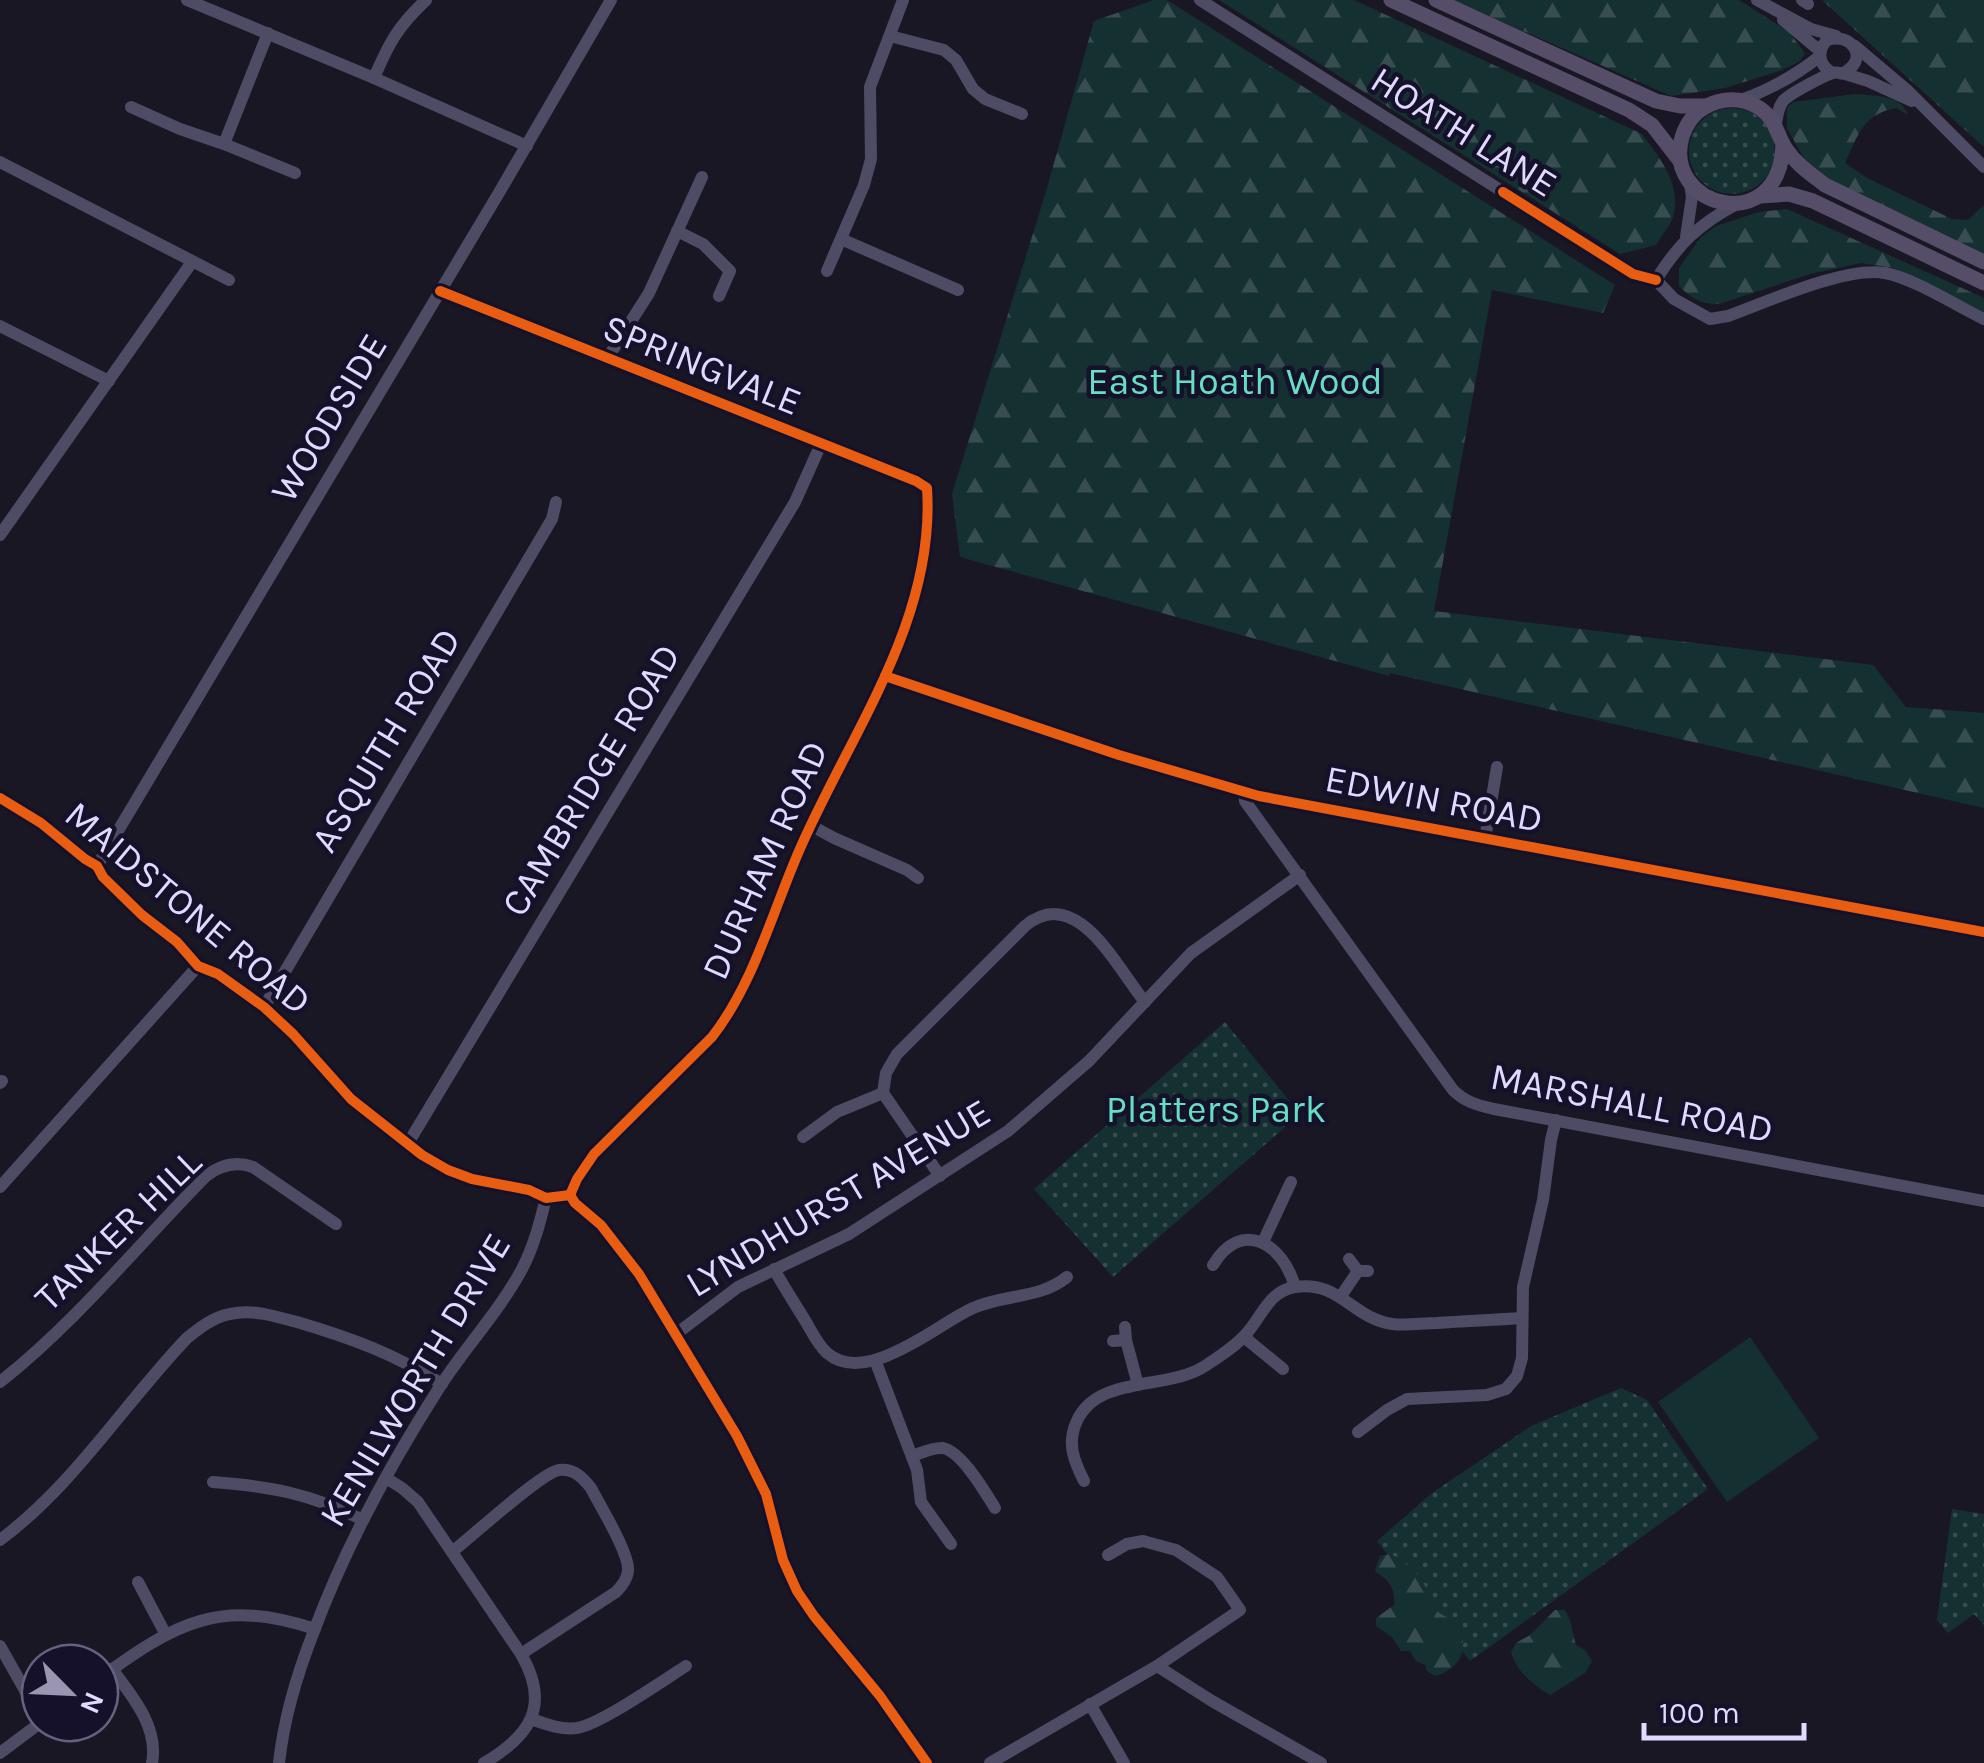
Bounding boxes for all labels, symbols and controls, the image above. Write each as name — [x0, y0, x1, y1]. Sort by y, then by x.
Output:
street label: HOATH LANE — [1363, 57, 1565, 207]
street label: SPRINGVALE — [596, 305, 808, 425]
street label: WOODSIDE — [261, 326, 397, 510]
park label: East Hoath Wood — [1087, 359, 1383, 404]
street label: ASQUITH ROAD — [302, 620, 470, 860]
street label: CAMBRIDGE ROAD — [492, 636, 690, 924]
street label: DURHAM ROAD — [692, 734, 838, 986]
street label: EDWIN ROAD — [1321, 756, 1547, 842]
street label: MAIDSTONE ROAD — [56, 792, 320, 1024]
street label: MARSHALL ROAD — [1487, 1054, 1777, 1152]
park label: Platters Park — [1106, 1087, 1326, 1132]
street label: LYNDHURST AVENUE — [678, 1089, 998, 1307]
street label: TANKER HILL — [26, 1139, 211, 1320]
street label: KENILWORTH DRIVE — [310, 1225, 520, 1535]
north arrow — [20, 1643, 120, 1743]
scale bar — [1644, 1678, 1804, 1740]
text: N — [73, 1687, 112, 1719]
text: 100 m — [1659, 1695, 1740, 1731]

